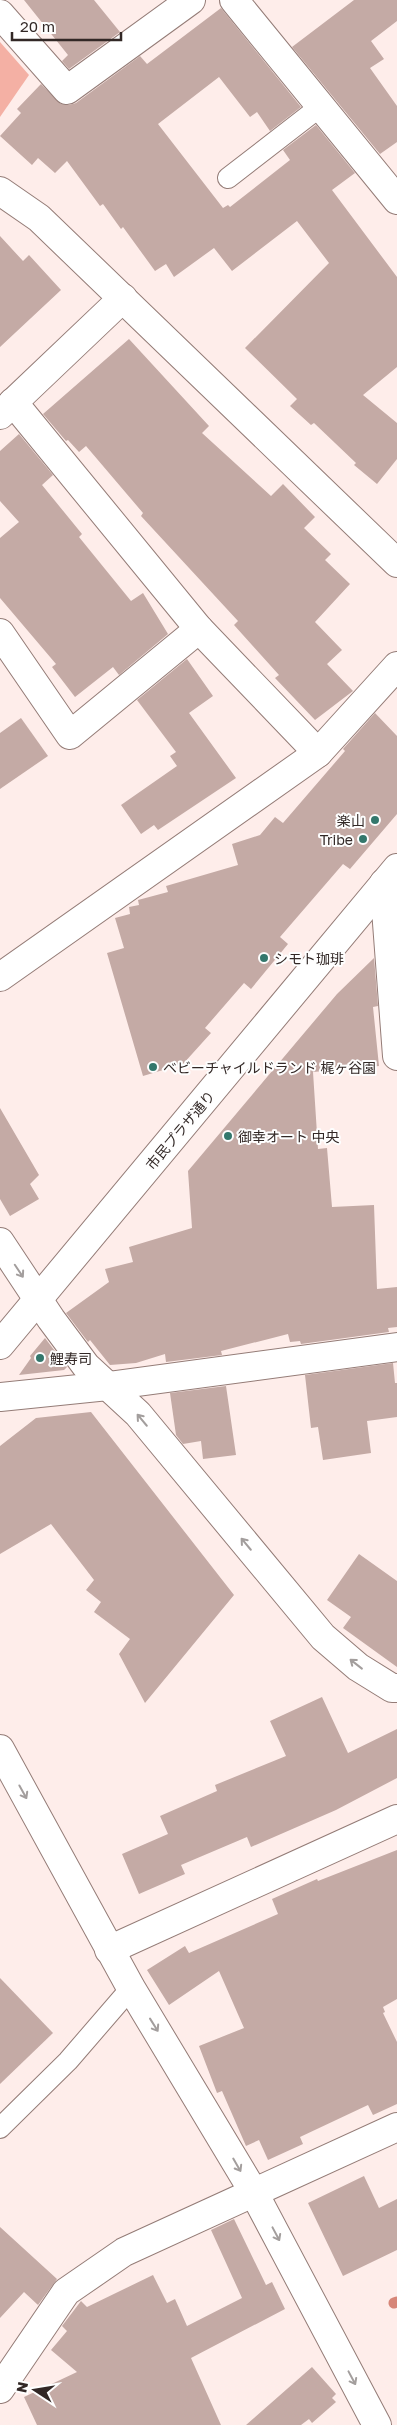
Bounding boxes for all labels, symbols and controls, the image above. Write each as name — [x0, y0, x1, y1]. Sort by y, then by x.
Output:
scale bar — [12, 10, 121, 42]
text: 20 m — [20, 17, 55, 35]
place label: 楽山 — [337, 812, 365, 829]
marker: 楽山 — [369, 814, 381, 826]
place label: Tribe — [320, 831, 353, 848]
marker: Tribe — [357, 833, 369, 845]
place label: シモト珈琲 — [274, 950, 344, 967]
marker: シモト珈琲 — [258, 952, 270, 964]
place label: ベビーチャイルドランド 梶ヶ谷園 — [163, 1059, 376, 1076]
marker: ベビーチャイルドランド 梶ヶ谷園 — [147, 1061, 159, 1073]
street label: 市民プラザ通り — [142, 1087, 218, 1173]
place label: 御幸オート 中央 — [238, 1128, 340, 1145]
marker: 御幸オート 中央 — [222, 1130, 234, 1142]
one-way arrow — [14, 1264, 25, 1278]
place label: 鯉寿司 — [50, 1350, 92, 1367]
marker: 鯉寿司 — [34, 1352, 46, 1364]
one-way arrow — [137, 1413, 148, 1426]
one-way arrow — [241, 1538, 252, 1551]
one-way arrow — [349, 1659, 363, 1669]
one-way arrow — [19, 1784, 29, 1799]
one-way arrow — [150, 2018, 160, 2032]
one-way arrow — [233, 2157, 243, 2172]
one-way arrow — [271, 2227, 281, 2242]
north arrow — [10, 2365, 60, 2415]
one-way arrow — [348, 2370, 357, 2385]
text: N — [12, 2380, 31, 2394]

